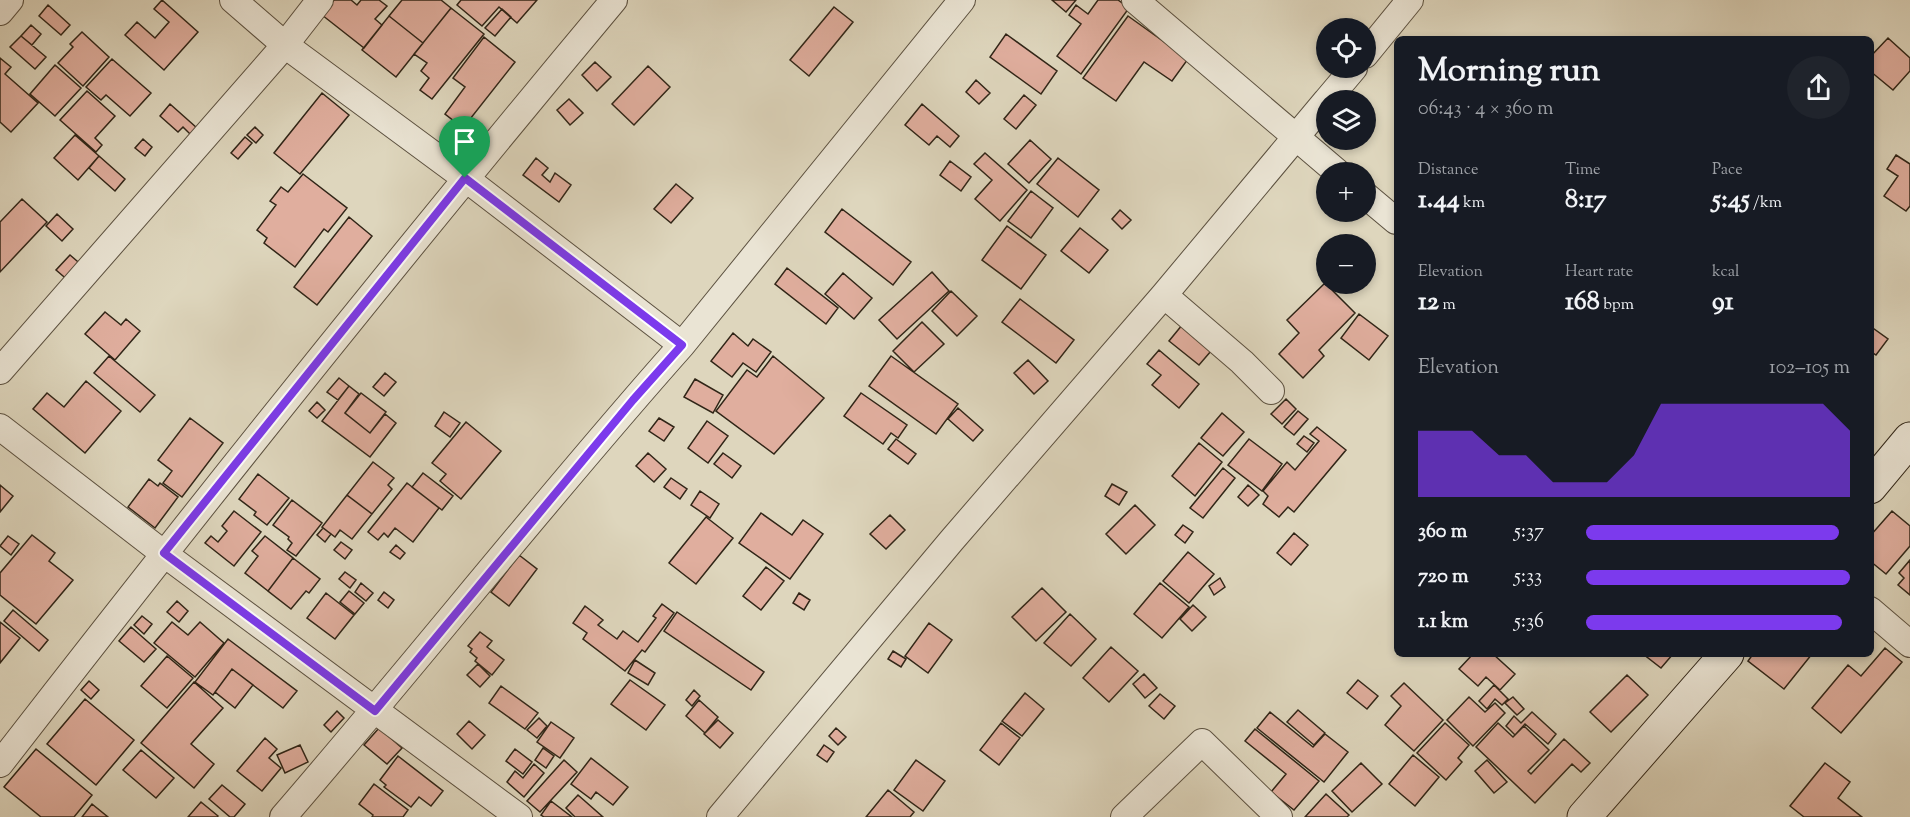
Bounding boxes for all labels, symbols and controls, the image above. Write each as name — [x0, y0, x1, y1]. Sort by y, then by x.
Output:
map controls — [1316, 18, 1376, 294]
button: locate — [1316, 18, 1376, 78]
text: Morning run — [1418, 48, 1600, 96]
button: share — [1787, 56, 1850, 119]
button: layers — [1316, 90, 1376, 150]
text: 06:43 · 4 × 360 m — [1418, 95, 1554, 124]
pin — [439, 116, 490, 178]
icon: arrive — [448, 125, 481, 158]
text: Distance — [1418, 159, 1478, 182]
text: Time — [1565, 159, 1601, 182]
text: Pace — [1712, 159, 1743, 182]
button: + — [1316, 162, 1376, 222]
text: 1.44 — [1418, 182, 1460, 219]
text: 8:17 — [1565, 182, 1607, 219]
text: 5:45 — [1712, 182, 1750, 219]
text: km — [1460, 192, 1485, 215]
text: /km — [1750, 192, 1782, 215]
button: − — [1316, 234, 1376, 294]
text: Elevation — [1418, 261, 1483, 284]
text: Heart rate — [1565, 261, 1633, 284]
text: kcal — [1712, 261, 1740, 284]
text: 12 — [1418, 284, 1439, 321]
text: 168 — [1565, 284, 1600, 321]
text: 91 — [1712, 284, 1733, 321]
text: m — [1439, 294, 1456, 317]
text: bpm — [1600, 294, 1634, 317]
text: Elevation — [1418, 354, 1499, 383]
text: 102–105 m — [1769, 354, 1850, 383]
text: 360 m — [1418, 518, 1467, 547]
text: 5:37 — [1514, 518, 1544, 547]
text: 720 m — [1418, 563, 1469, 592]
text: 5:33 — [1514, 563, 1542, 592]
text: 1.1 km — [1418, 608, 1468, 637]
text: 5:36 — [1514, 608, 1544, 637]

